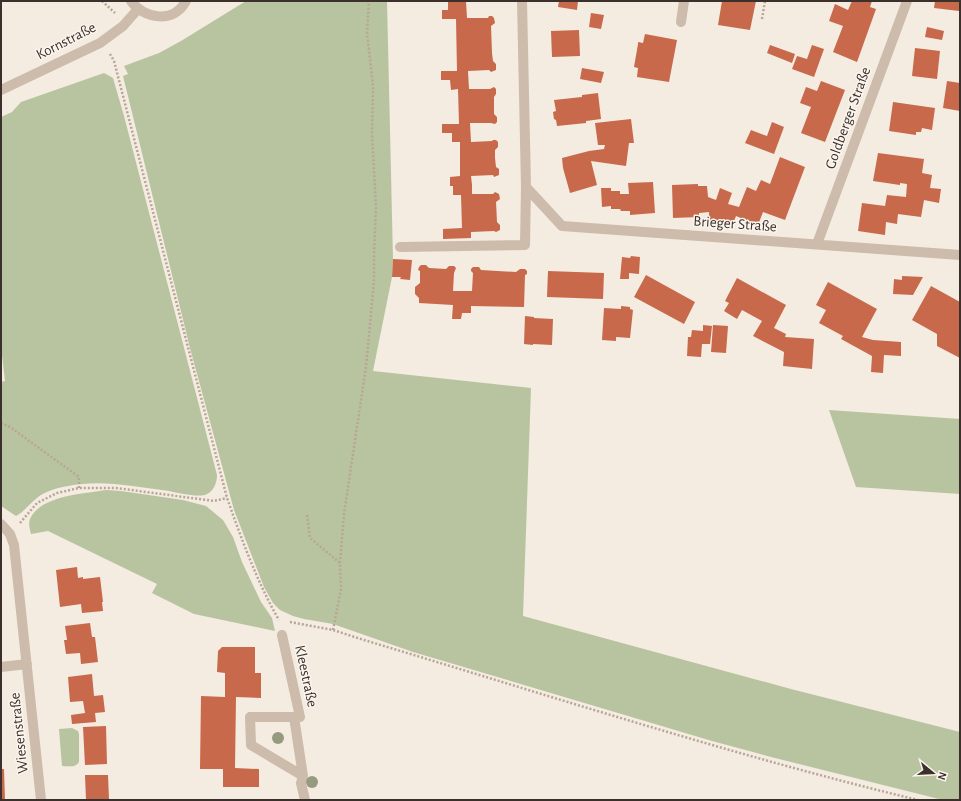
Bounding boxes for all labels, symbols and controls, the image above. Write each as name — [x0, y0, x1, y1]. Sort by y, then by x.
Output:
street label: Kornstraße — [34, 20, 98, 62]
street label: Goldberger Straße — [823, 65, 873, 171]
street label: Brieger Straße — [693, 214, 777, 234]
street label: Kleestraße — [292, 644, 320, 708]
street label: Wiesenstraße — [7, 692, 31, 774]
north arrow — [913, 753, 953, 793]
text: N — [936, 771, 948, 781]

